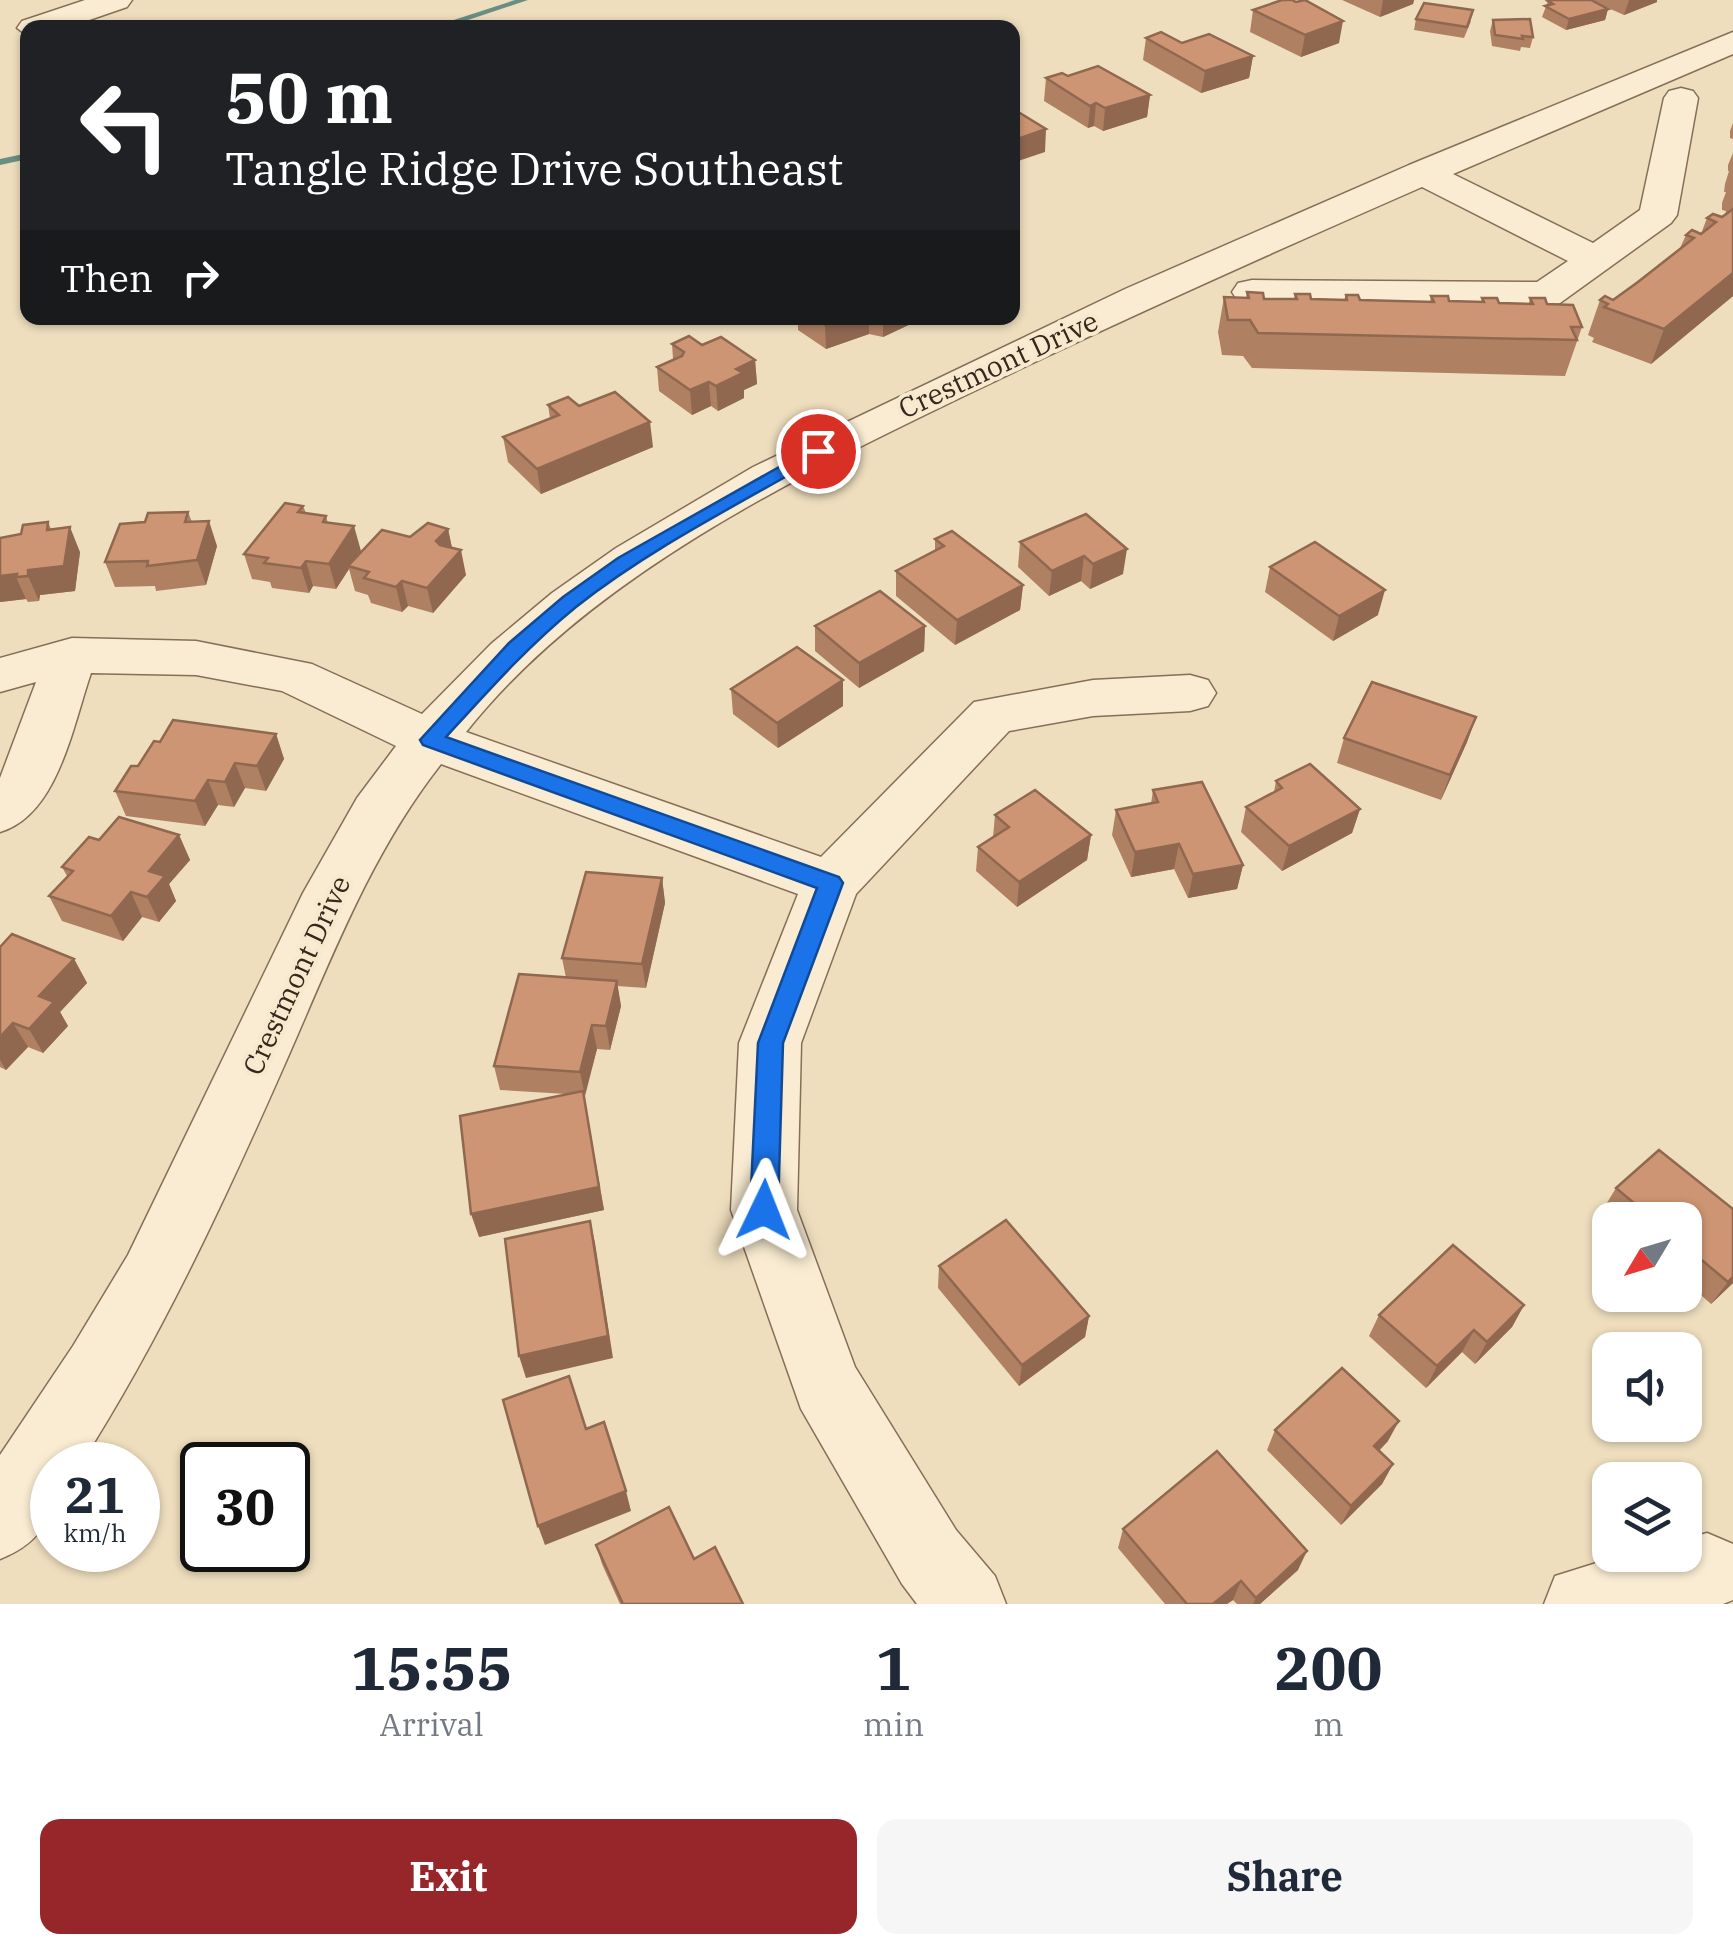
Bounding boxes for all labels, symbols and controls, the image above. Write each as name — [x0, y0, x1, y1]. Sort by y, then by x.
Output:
text: 50 m — [225, 51, 393, 142]
icon: left — [60, 60, 190, 190]
text: Tangle Ridge Drive Southeast — [225, 139, 843, 197]
icon: right — [173, 250, 228, 305]
text: Then — [60, 253, 153, 302]
street label: Crestmont Drive — [892, 302, 1104, 426]
pin — [776, 409, 861, 494]
icon: arrive — [791, 424, 846, 479]
street label: Crestmont Drive — [234, 869, 358, 1081]
position arrow — [712, 1158, 816, 1262]
north arrow — [1592, 1202, 1702, 1312]
map controls — [1592, 1202, 1702, 1572]
button: sound — [1592, 1332, 1702, 1442]
speed limit sign: 30 — [180, 1442, 310, 1572]
text: 21 — [65, 1462, 125, 1527]
button: layers — [1592, 1462, 1702, 1572]
text: km/h — [63, 1516, 127, 1549]
text: 15:55 — [350, 1628, 513, 1707]
text: 1 — [876, 1628, 912, 1707]
text: 200 — [1275, 1628, 1383, 1707]
text: Arrival — [379, 1703, 484, 1745]
text: min — [863, 1703, 924, 1745]
text: m — [1313, 1703, 1344, 1745]
button: Exit — [40, 1819, 857, 1934]
button: Share — [877, 1819, 1693, 1934]

